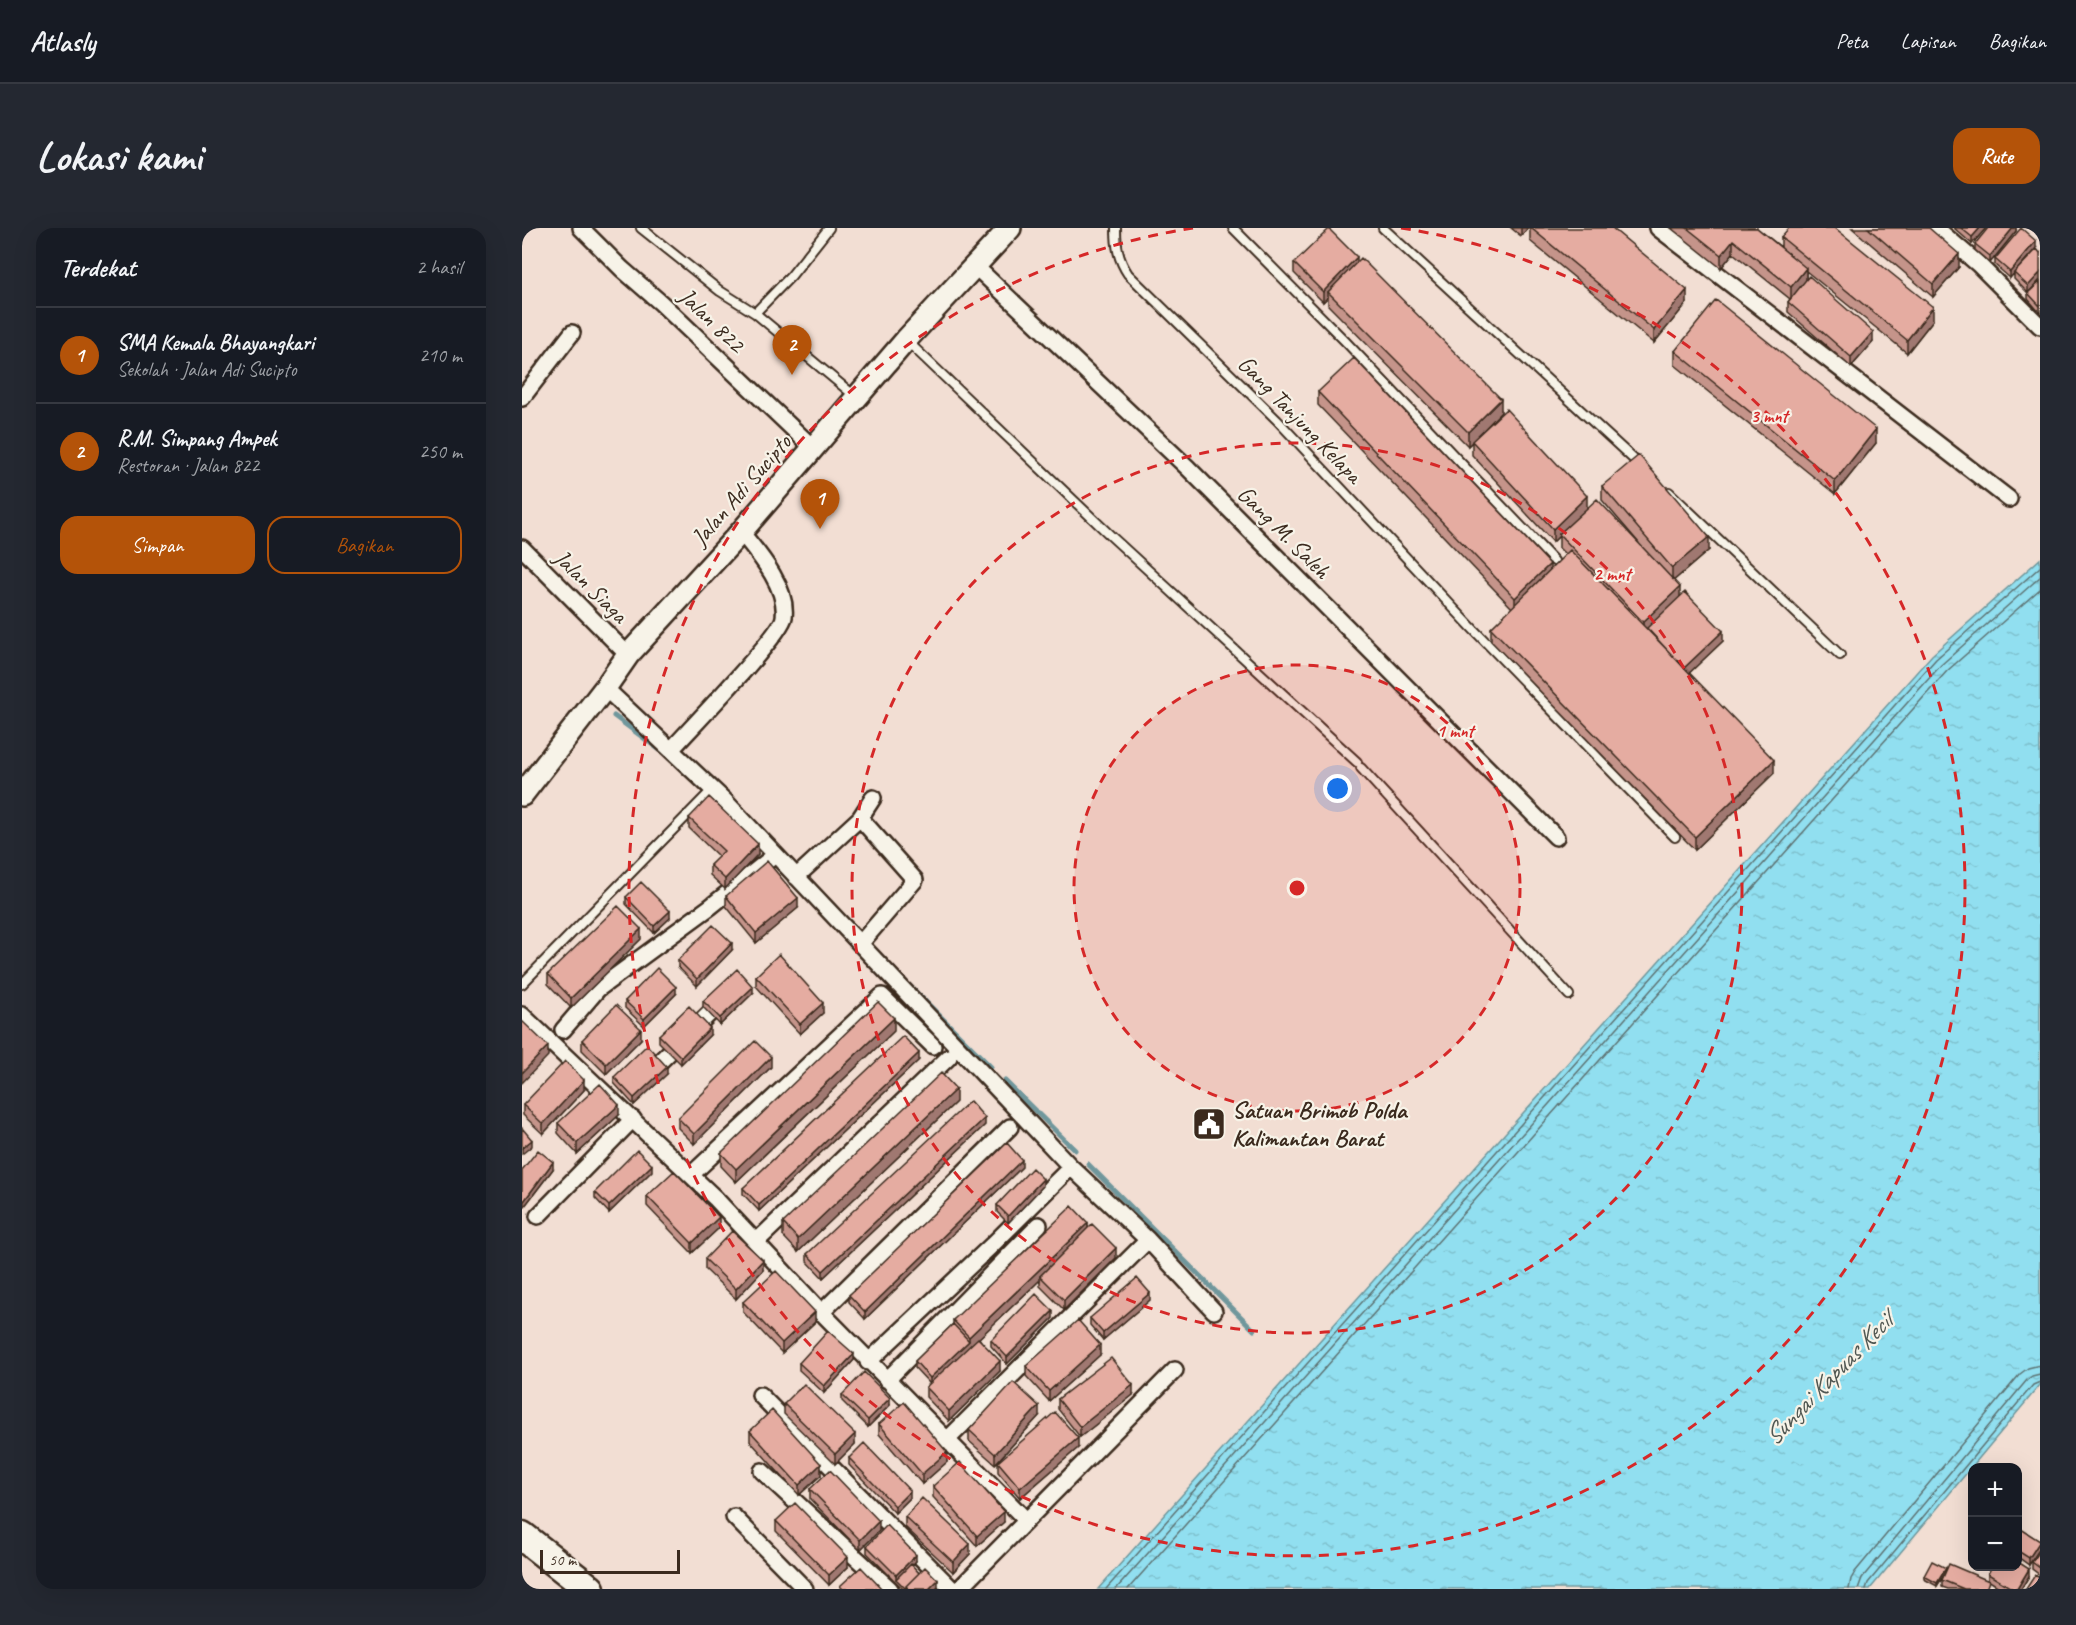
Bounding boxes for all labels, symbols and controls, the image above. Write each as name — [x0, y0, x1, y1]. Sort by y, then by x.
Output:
text: Atlasly — [30, 24, 95, 59]
text: Peta — [1836, 28, 1868, 54]
text: Lapisan — [1901, 28, 1956, 54]
text: Bagikan — [1989, 28, 2046, 54]
button: Rute — [1953, 128, 2040, 184]
text: Lokasi kami — [36, 130, 202, 183]
text: Terdekat — [60, 251, 136, 284]
text: 2 hasil — [416, 255, 462, 280]
street label: Jalan 822 — [672, 281, 753, 360]
pin: 2 — [772, 326, 812, 375]
text: SMA Kemala Bhayangkari — [117, 329, 314, 357]
text: 1 — [75, 343, 84, 368]
text: 210 m — [419, 343, 462, 368]
street label: Gang Tanjung Kelapa — [1231, 349, 1370, 491]
text: Sekolah · Jalan Adi Sucipto — [117, 357, 296, 382]
text: 3 mnt — [1751, 405, 1790, 427]
text: R.M. Simpang Ampek — [117, 425, 277, 453]
street label: Jalan Adi Sucipto — [684, 427, 799, 553]
text: 2 — [75, 439, 84, 464]
text: 250 m — [419, 439, 462, 464]
text: Restoran · Jalan 822 — [117, 453, 259, 478]
street label: Gang M. Saleh — [1231, 479, 1338, 586]
pin: 1 — [800, 480, 840, 529]
button: Simpan — [60, 516, 255, 574]
button: Bagikan — [267, 516, 462, 574]
street label: Jalan Siaga — [547, 542, 635, 630]
text: 2 mnt — [1594, 563, 1633, 585]
text: 1 mnt — [1437, 720, 1476, 742]
your location — [1323, 774, 1352, 803]
centre of rings — [1287, 878, 1307, 898]
place label: Satuan Brimob Polda Kalimantan Barat — [1232, 1095, 1409, 1153]
public building icon: Satuan Brimob Polda Kalimantan Barat — [1191, 1106, 1227, 1142]
water label: Sungai Kapuas Kecil — [1757, 1300, 1905, 1452]
map controls — [1968, 1463, 2022, 1571]
button: + — [1968, 1463, 2022, 1517]
button: − — [1968, 1517, 2022, 1571]
scale bar — [540, 1547, 680, 1574]
text: 50 m — [549, 1550, 576, 1570]

